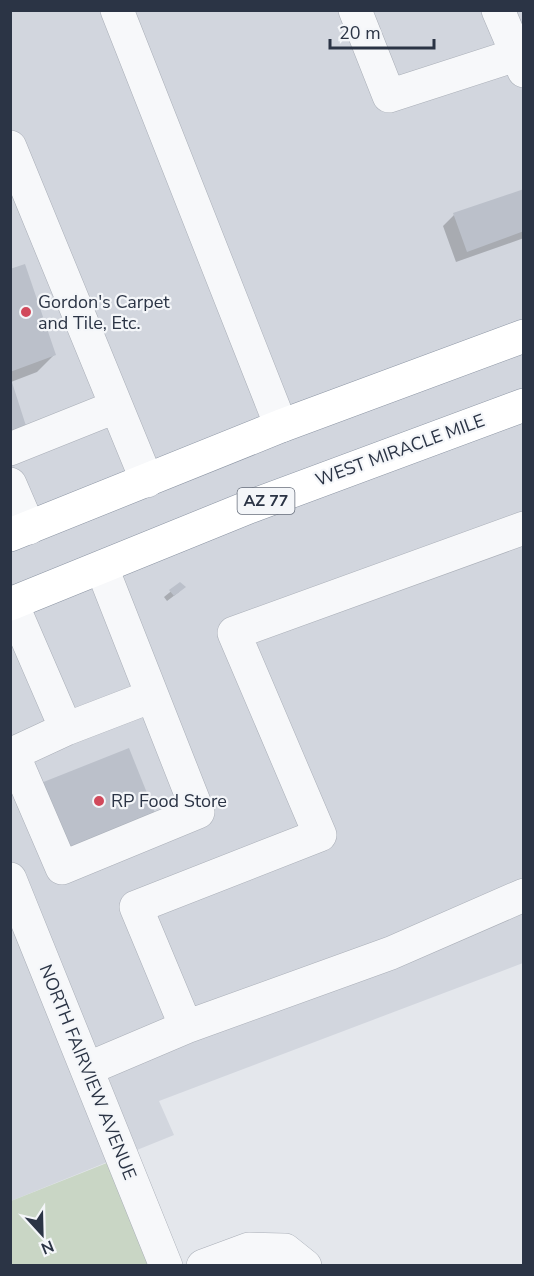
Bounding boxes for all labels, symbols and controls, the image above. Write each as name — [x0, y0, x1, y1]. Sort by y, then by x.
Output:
scale bar — [330, 12, 434, 50]
text: 20 m — [339, 21, 381, 45]
place label: Gordon's Carpet and Tile, Etc. — [38, 290, 170, 335]
marker: Gordon's Carpet and Tile, Etc. — [19, 305, 33, 319]
street label: WEST MIRACLE MILE — [312, 408, 488, 492]
road number: AZ 77 — [238, 488, 294, 514]
place label: RP Food Store — [111, 789, 227, 813]
marker: RP Food Store — [92, 794, 106, 808]
street label: NORTH FAIRVIEW AVENUE — [34, 961, 142, 1183]
north arrow — [12, 1204, 72, 1264]
text: N — [38, 1235, 57, 1259]

